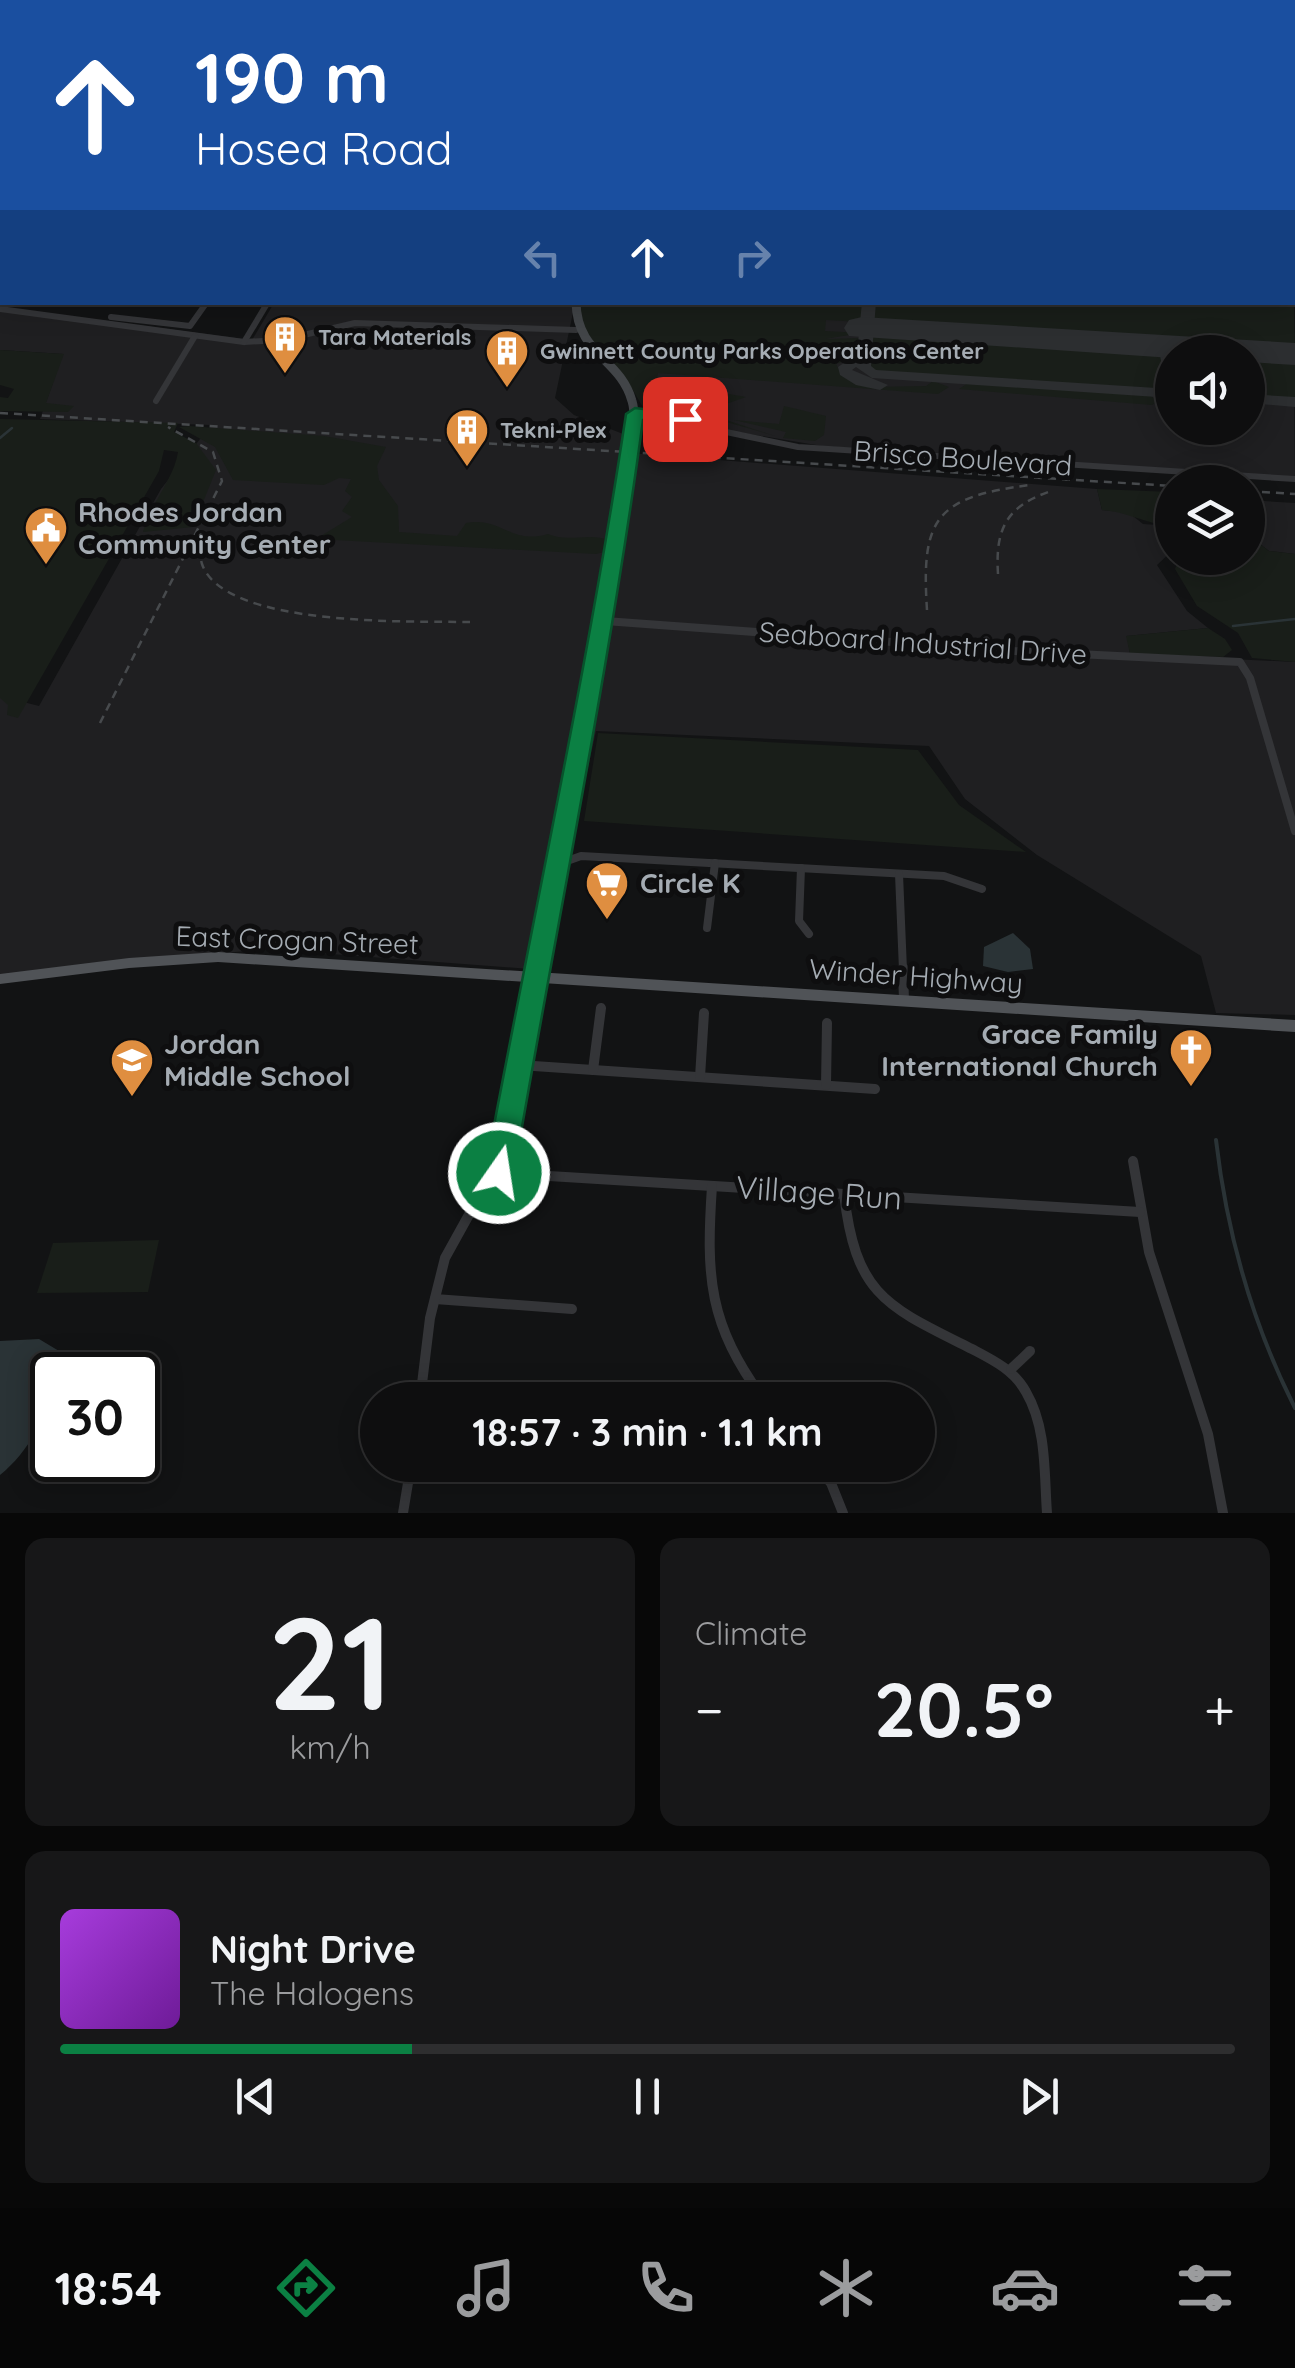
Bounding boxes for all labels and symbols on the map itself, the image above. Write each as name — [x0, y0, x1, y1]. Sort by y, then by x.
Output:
building icon: Tara Materials — [262, 314, 308, 375]
place label: Tara Materials — [318, 323, 471, 351]
building icon: Gwinnett County Parks Operations Center — [484, 328, 530, 389]
place label: Gwinnett County Parks Operations Center — [540, 337, 984, 365]
pin — [643, 377, 728, 462]
building icon: Tekni-Plex — [444, 407, 490, 468]
place label: Tekni-Plex — [500, 416, 607, 444]
street label: Brisco Boulevard — [853, 432, 1073, 483]
place label: Rhodes Jordan Community Center — [78, 494, 331, 561]
public building icon: Rhodes Jordan Community Center — [23, 505, 69, 566]
street label: Seaboard Industrial Drive — [758, 614, 1088, 671]
supermarket icon: Circle K — [584, 860, 630, 921]
place label: Circle K — [640, 865, 740, 900]
street label: East Crogan Street — [175, 918, 419, 961]
street label: Winder Highway — [808, 951, 1024, 1000]
place label: Grace Family International Church — [881, 1016, 1158, 1083]
place label: Jordan Middle School — [164, 1026, 351, 1093]
church icon: Grace Family International Church — [1168, 1027, 1214, 1088]
school or university icon: Jordan Middle School — [109, 1037, 155, 1098]
position arrow — [447, 1121, 551, 1225]
street label: Village Run — [735, 1166, 903, 1218]
speed limit sign: 30 — [30, 1352, 160, 1482]

